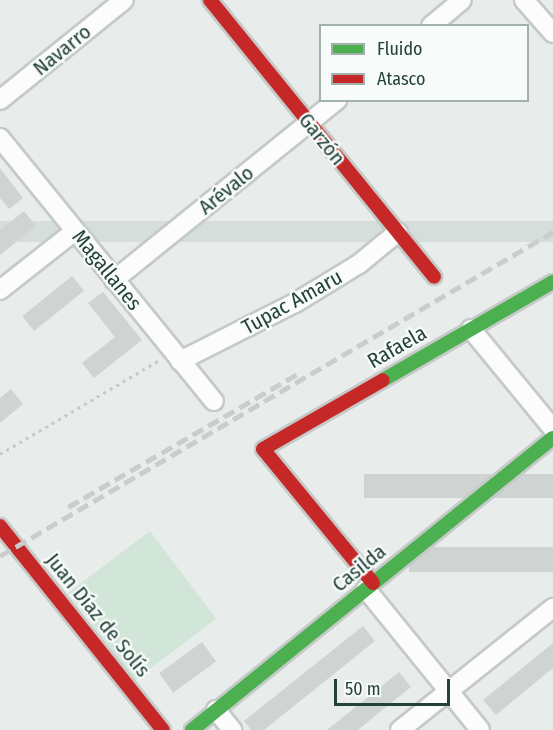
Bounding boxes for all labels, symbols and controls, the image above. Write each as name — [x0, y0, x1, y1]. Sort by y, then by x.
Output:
street label: Navarro — [28, 19, 96, 81]
legend — [319, 24, 529, 102]
text: Fluido — [377, 38, 423, 60]
text: Atasco — [377, 68, 425, 90]
street label: Garzón — [293, 108, 351, 170]
street label: Arévalo — [193, 160, 259, 220]
street label: Magallanes — [67, 225, 147, 315]
street label: Tupac Amaru — [237, 264, 347, 340]
street label: Rafaela — [363, 320, 431, 374]
street label: Casilda — [327, 539, 391, 597]
street label: Juan Díaz de Solís — [40, 548, 156, 682]
scale bar — [337, 667, 452, 705]
text: 50 m — [345, 678, 381, 700]

